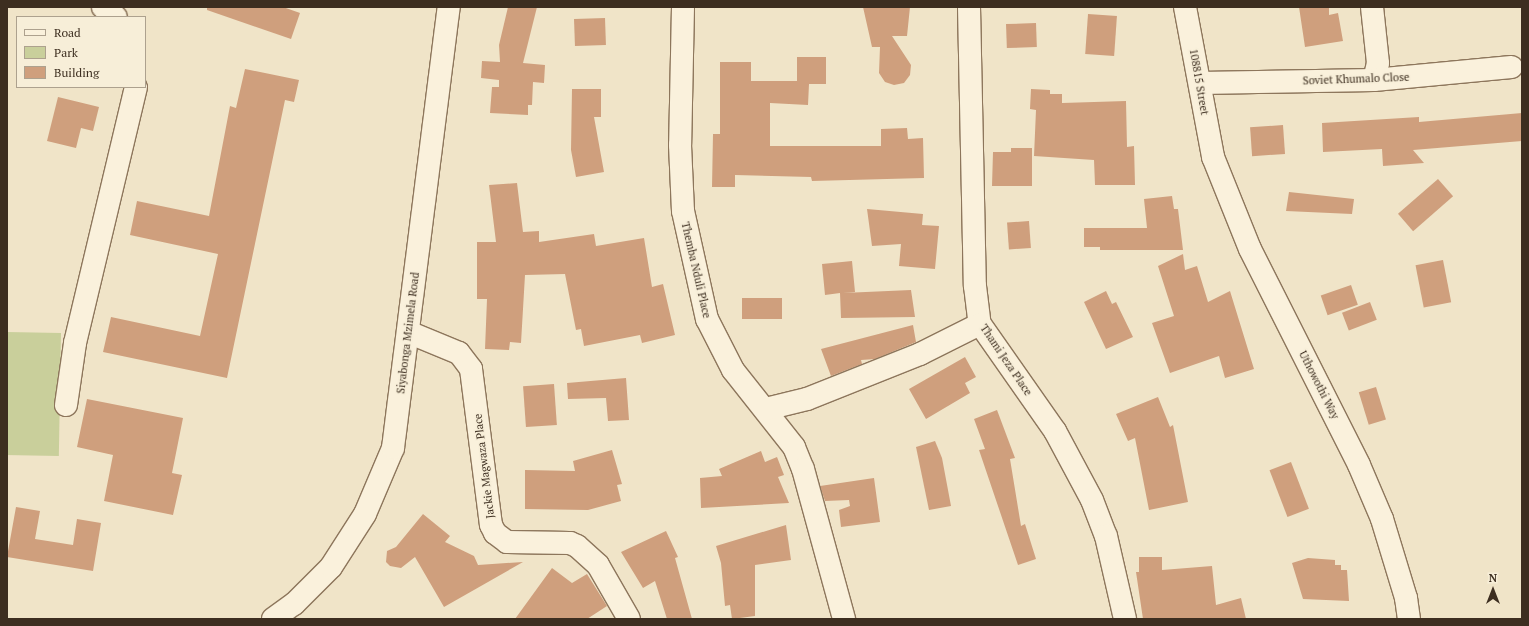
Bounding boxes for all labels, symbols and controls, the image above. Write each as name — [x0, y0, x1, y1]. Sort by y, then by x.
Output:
legend — [16, 16, 146, 88]
text: Road — [54, 25, 81, 40]
text: Park — [54, 45, 78, 60]
street label: 108815 Street — [1187, 48, 1211, 116]
text: Building — [54, 65, 99, 80]
street label: Soviet Khumalo Close — [1302, 71, 1410, 87]
street label: Themba Nduli Place — [679, 221, 713, 319]
street label: Siyabonga Mzimela Road — [394, 272, 422, 394]
street label: Thami Jeza Place — [977, 322, 1035, 398]
street label: Uthowothi Way — [1296, 349, 1342, 421]
street label: Jackie Magwaza Place — [471, 413, 497, 519]
north arrow — [1473, 570, 1513, 610]
text: N — [1489, 571, 1497, 585]

